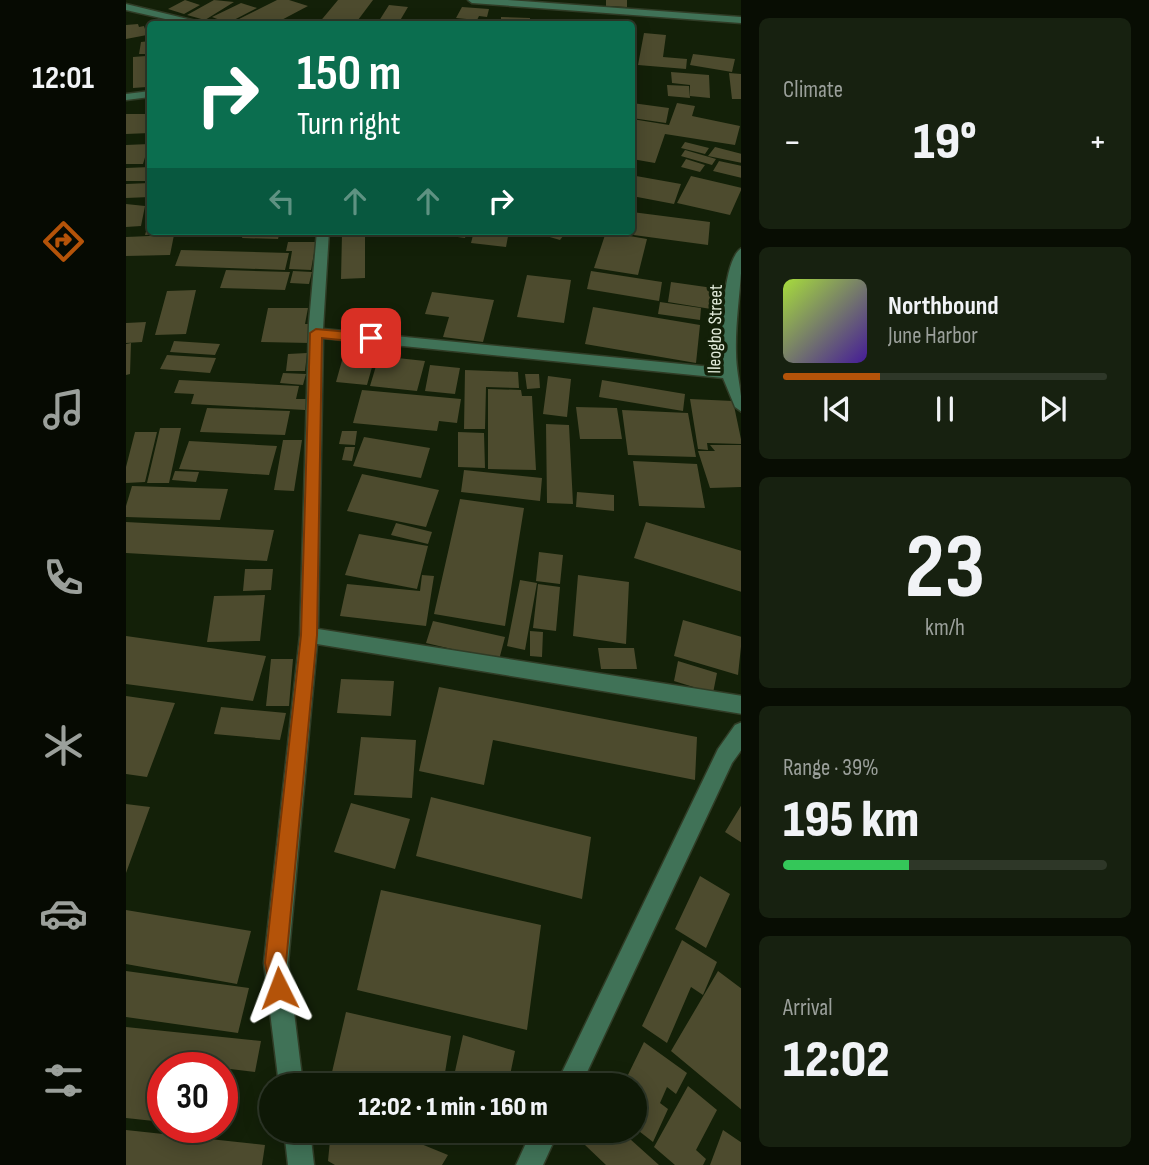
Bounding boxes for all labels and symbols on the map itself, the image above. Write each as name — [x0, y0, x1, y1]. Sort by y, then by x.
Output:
street label: Ileogbo Street — [703, 284, 728, 374]
pin — [341, 308, 401, 368]
position arrow — [242, 951, 316, 1025]
speed limit sign: 30 — [147, 1052, 238, 1143]

